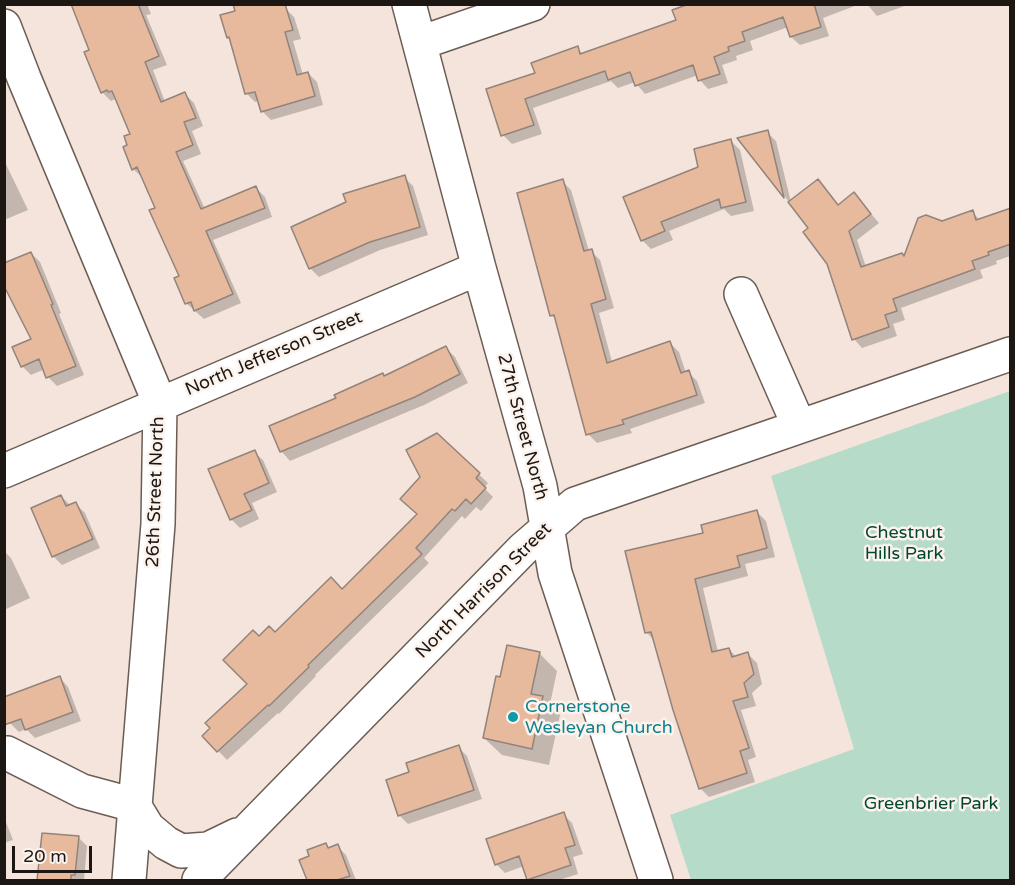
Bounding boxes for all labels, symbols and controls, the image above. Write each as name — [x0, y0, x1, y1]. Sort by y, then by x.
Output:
street label: North Jefferson Street — [182, 307, 366, 401]
street label: 27th Street North — [492, 351, 552, 503]
street label: 26th Street North — [143, 416, 169, 568]
street label: North Harrison Street — [412, 519, 556, 663]
park label: Chestnut Hills Park — [865, 522, 943, 564]
place label: Cornerstone Wesleyan Church — [525, 696, 673, 738]
marker: Cornerstone Wesleyan Church — [506, 710, 520, 724]
park label: Greenbrier Park — [864, 793, 998, 815]
scale bar — [15, 834, 94, 872]
text: 20 m — [23, 845, 67, 867]

